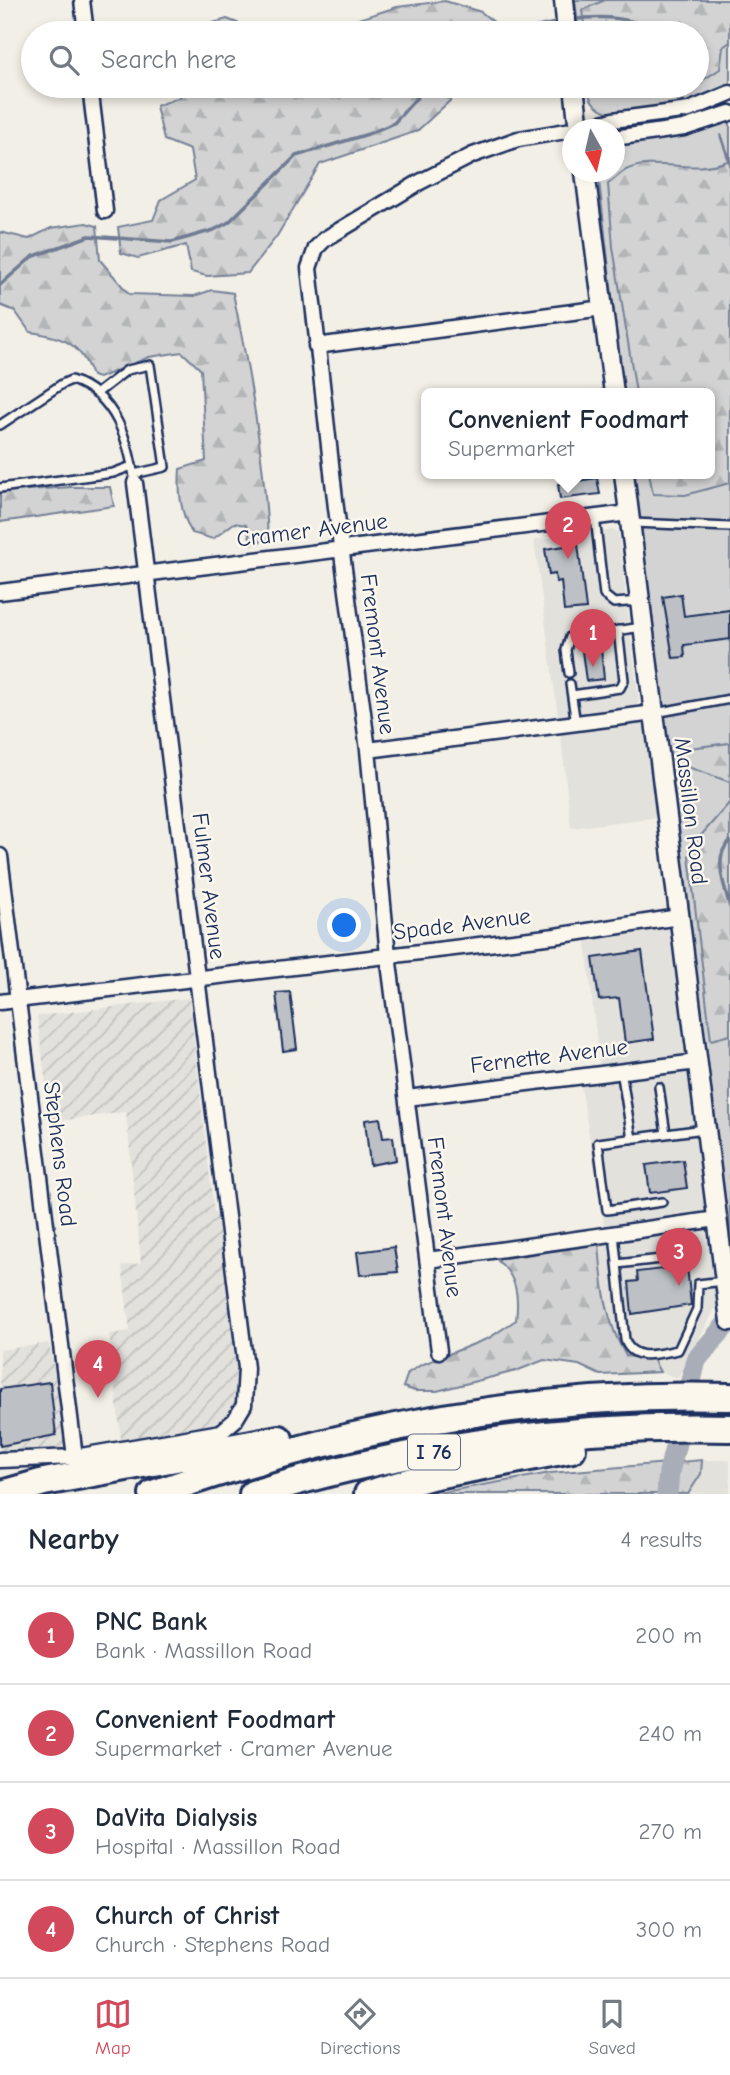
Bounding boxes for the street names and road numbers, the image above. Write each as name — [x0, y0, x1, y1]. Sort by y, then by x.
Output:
street label: Cramer Avenue — [235, 507, 389, 553]
street label: Fremont Avenue — [355, 572, 401, 736]
street label: Massillon Road — [669, 736, 713, 886]
street label: Fulmer Avenue — [187, 811, 231, 961]
street label: Spade Avenue — [392, 902, 532, 946]
street label: Fernette Avenue — [469, 1033, 629, 1079]
street label: Stephens Road — [38, 1080, 82, 1228]
street label: Fremont Avenue — [422, 1135, 468, 1299]
road number: I 76 — [408, 1434, 460, 1470]

